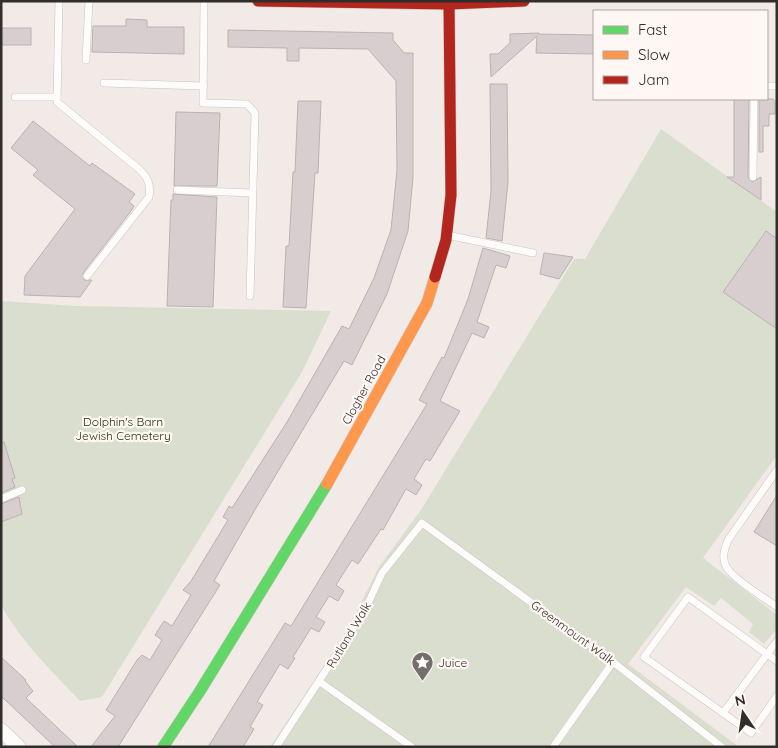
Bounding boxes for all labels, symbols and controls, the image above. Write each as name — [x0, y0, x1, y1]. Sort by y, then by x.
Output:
legend — [593, 10, 768, 100]
text: Fast — [638, 20, 667, 39]
text: Slow — [638, 45, 670, 64]
text: Jam — [638, 70, 669, 89]
street label: Clogher Road — [338, 353, 389, 427]
park label: Dolphin's Barn Jewish Cemetery — [75, 414, 171, 443]
street label: Greenmount Walk — [528, 597, 618, 668]
street label: Rutland Walk — [323, 599, 374, 670]
place icon: Juice — [410, 651, 434, 682]
place label: Juice — [438, 655, 467, 670]
north arrow — [718, 688, 768, 738]
text: N — [733, 690, 747, 710]

